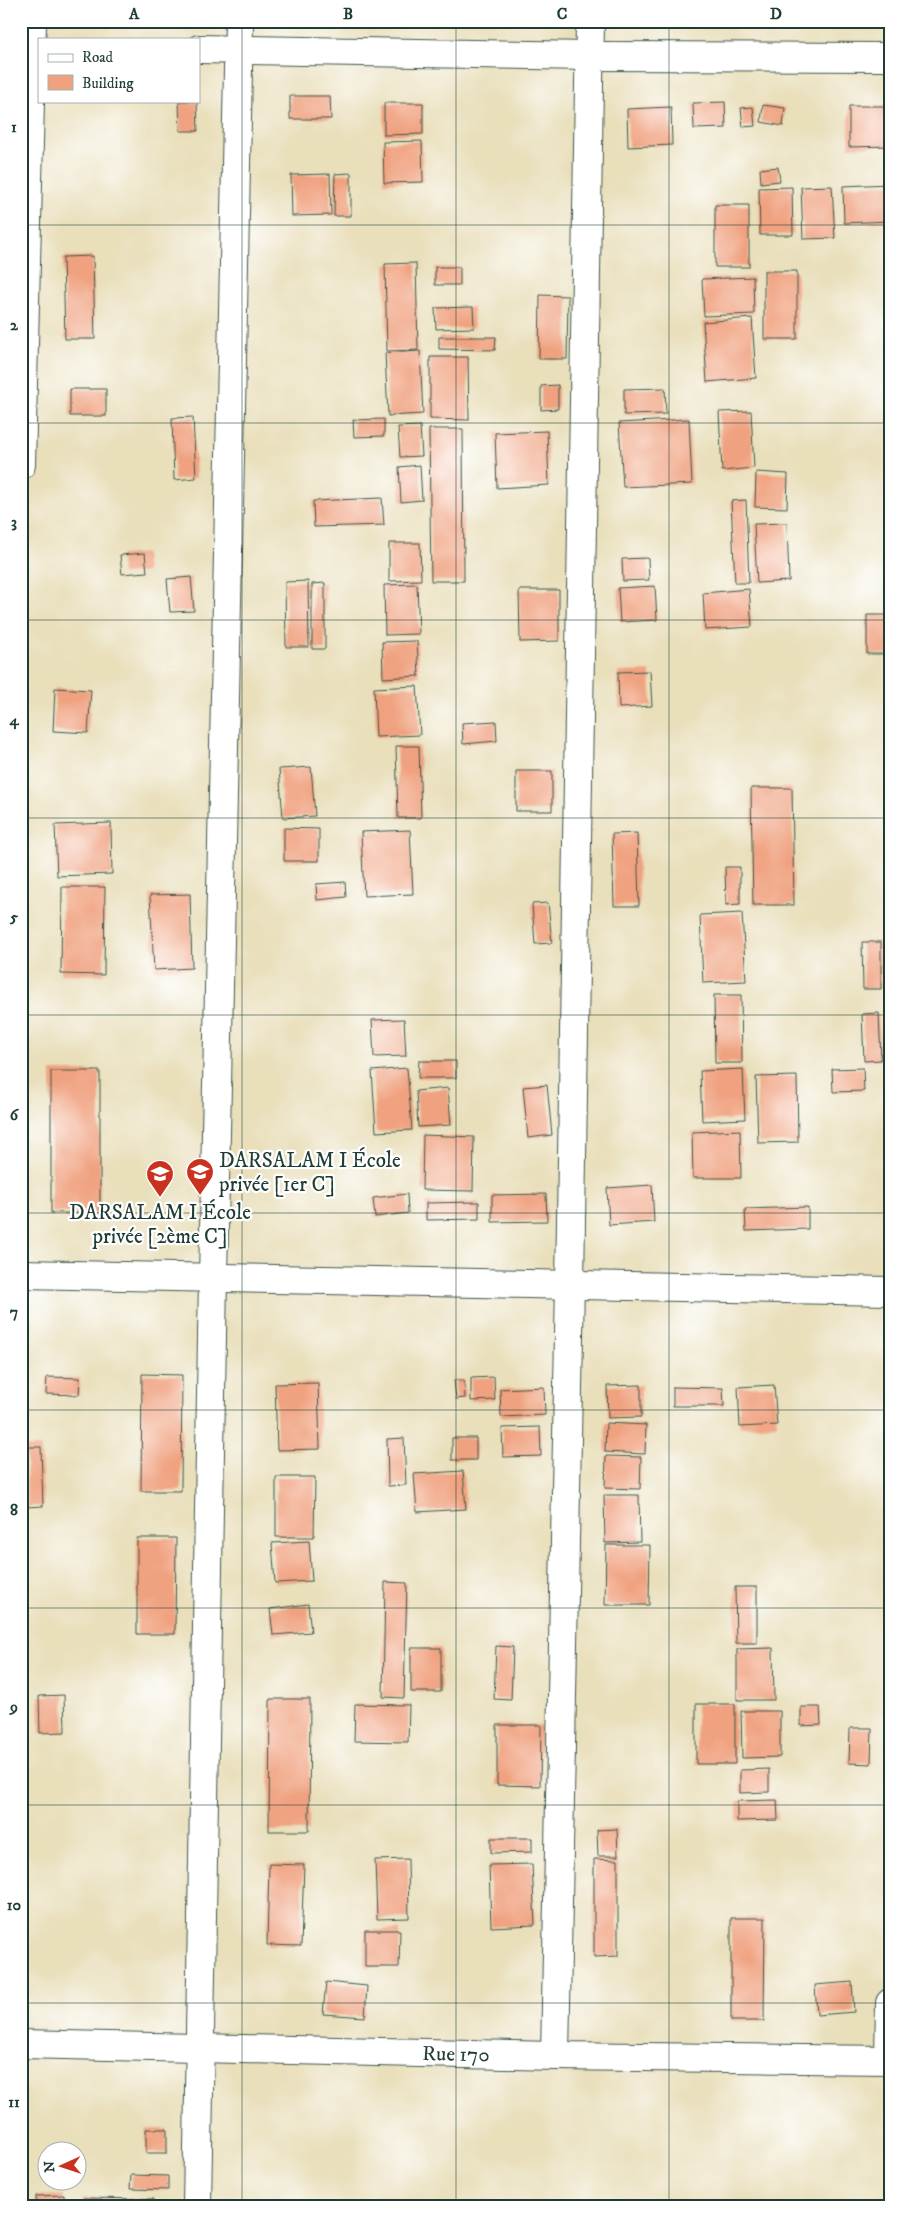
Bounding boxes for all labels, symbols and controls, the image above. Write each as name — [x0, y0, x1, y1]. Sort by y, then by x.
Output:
text: A — [128, 4, 140, 24]
text: B — [343, 4, 353, 24]
text: C — [557, 4, 567, 24]
text: D — [770, 4, 782, 24]
legend — [38, 38, 200, 102]
text: Road — [82, 48, 114, 67]
text: Building — [82, 74, 134, 93]
text: 1 — [11, 117, 17, 137]
text: 2 — [10, 315, 19, 335]
text: 3 — [11, 512, 17, 532]
text: 4 — [8, 710, 19, 730]
text: 5 — [9, 907, 18, 927]
text: 6 — [10, 1105, 20, 1125]
place label: DARSALAM I École privée [1er C] — [218, 1147, 401, 1198]
school or university icon: DARSALAM I École privée [1er C] — [185, 1157, 215, 1196]
school or university icon: DARSALAM I École privée [2ème C] — [145, 1159, 175, 1198]
place label: DARSALAM I École privée [2ème C] — [69, 1199, 251, 1250]
text: 7 — [10, 1302, 18, 1322]
text: 8 — [10, 1500, 18, 1520]
text: 9 — [9, 1697, 18, 1717]
text: 10 — [7, 1895, 22, 1915]
street label: Rue 170 — [422, 2041, 490, 2069]
text: 11 — [8, 2092, 20, 2112]
north arrow — [38, 2140, 88, 2190]
text: N — [41, 2160, 59, 2173]

